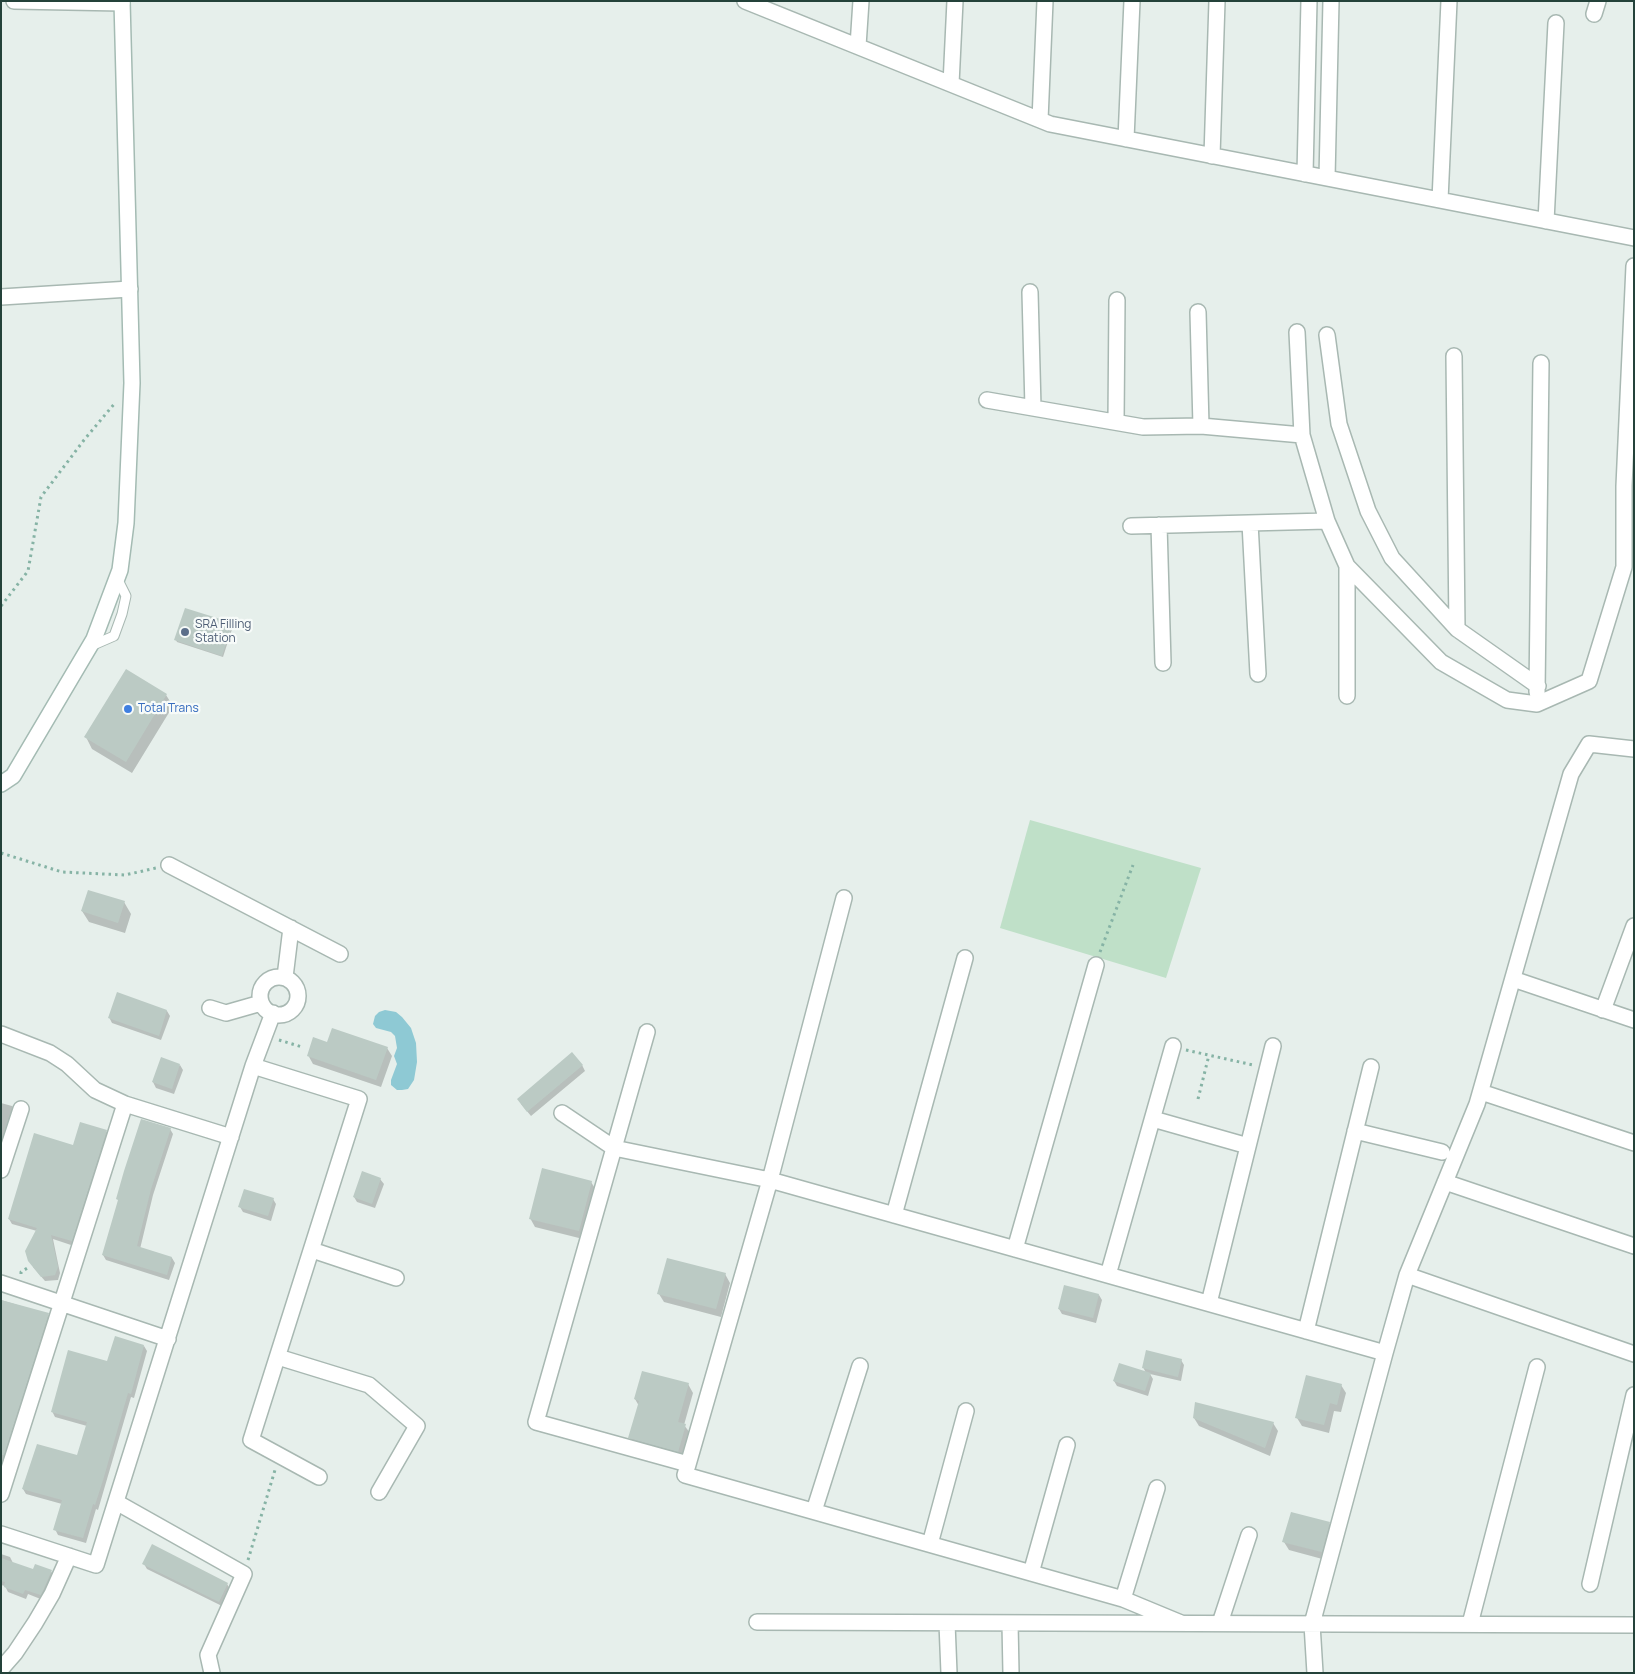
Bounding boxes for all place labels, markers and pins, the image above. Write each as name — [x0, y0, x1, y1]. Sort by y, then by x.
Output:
place label: SRA Filling Station — [195, 618, 251, 646]
marker: SRA Filling Station — [179, 626, 191, 638]
place label: Total Trans — [138, 702, 199, 716]
marker: Total Trans — [122, 703, 134, 715]

